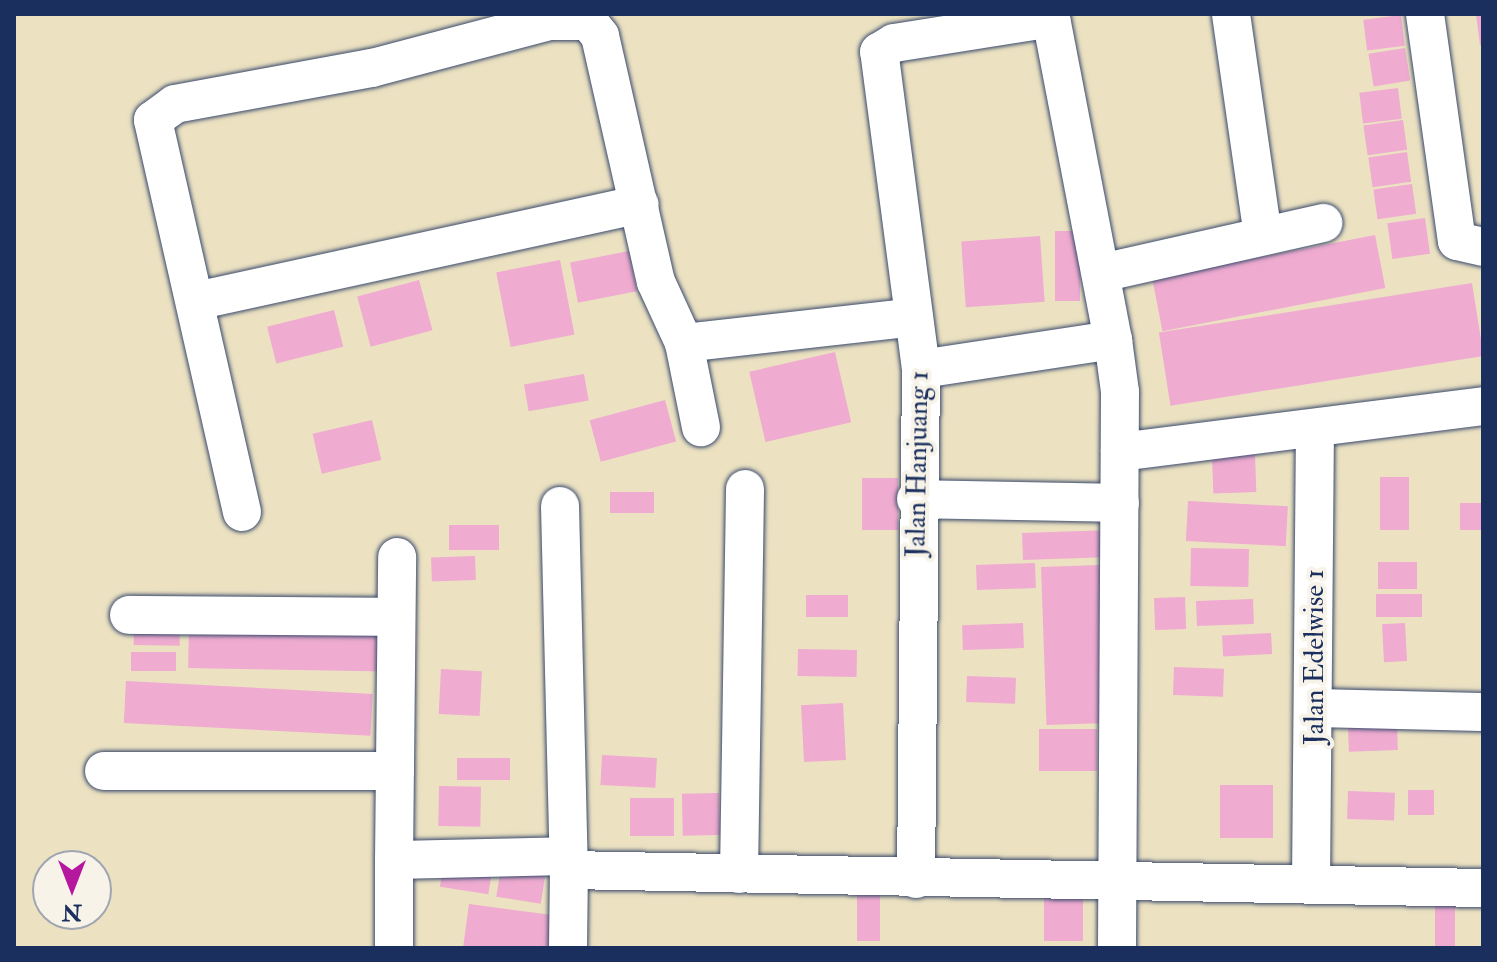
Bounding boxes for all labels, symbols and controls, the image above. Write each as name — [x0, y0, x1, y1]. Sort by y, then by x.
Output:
street label: Jalan Hanjuang 1 — [900, 370, 936, 558]
street label: Jalan Edelwise 1 — [1298, 569, 1332, 745]
north arrow — [32, 850, 112, 930]
text: N — [62, 898, 82, 926]

